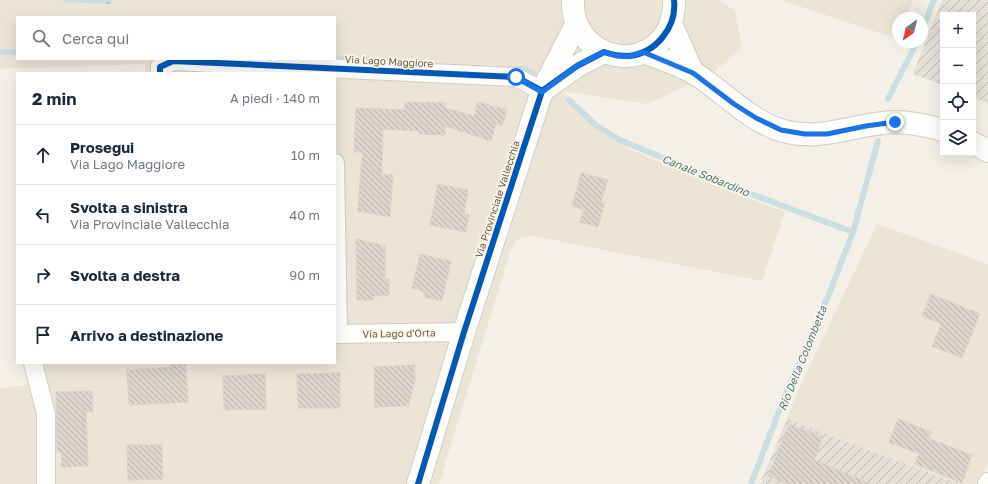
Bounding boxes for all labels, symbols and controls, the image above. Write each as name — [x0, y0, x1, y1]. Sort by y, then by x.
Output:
north arrow — [892, 12, 928, 48]
map controls — [940, 12, 976, 156]
button: + — [940, 12, 976, 48]
search box — [16, 16, 336, 60]
icon: search — [30, 27, 52, 49]
text: Cerca qui — [62, 29, 129, 47]
button: − — [940, 48, 976, 84]
street label: Via Lago Maggiore — [345, 53, 434, 69]
route start — [507, 68, 525, 86]
button: locate — [940, 84, 976, 120]
text: 2 min — [32, 88, 76, 109]
text: A piedi · 140 m — [230, 90, 320, 106]
route end — [886, 113, 904, 131]
button: layers — [940, 120, 976, 156]
text: Prosegui — [70, 138, 134, 156]
street label: Via Provinciale Vallecchia — [472, 139, 522, 259]
icon: ahead — [32, 144, 54, 166]
text: 10 m — [291, 147, 320, 163]
water label: Canale Sobardino — [660, 152, 753, 199]
text: Via Lago Maggiore — [70, 156, 185, 172]
text: Svolta a sinistra — [70, 198, 188, 216]
icon: left — [32, 204, 54, 226]
text: 40 m — [289, 207, 320, 223]
text: Via Provinciale Vallecchia — [70, 216, 229, 232]
icon: right — [32, 264, 54, 286]
text: Svolta a destra — [70, 266, 180, 284]
text: 90 m — [289, 267, 320, 283]
water label: Rio Della Colombetta — [775, 303, 829, 412]
icon: arrive — [32, 324, 54, 346]
text: Arrivo a destinazione — [70, 326, 223, 344]
street label: Via Lago d'Orta — [362, 326, 436, 340]

